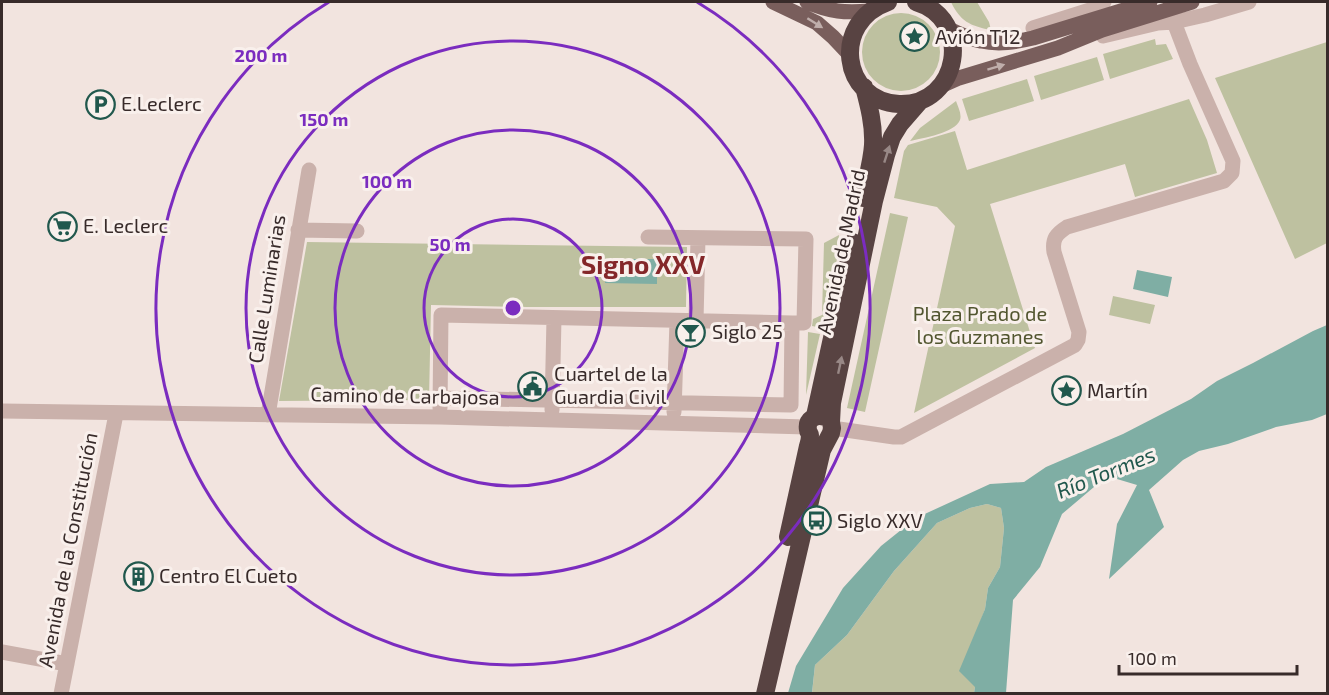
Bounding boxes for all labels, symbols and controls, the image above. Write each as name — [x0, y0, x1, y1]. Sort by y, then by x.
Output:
one-way arrow — [807, 18, 823, 29]
place icon: Avión T12 — [898, 21, 930, 53]
place label: Avión T12 — [935, 24, 1020, 48]
text: 200 m — [235, 44, 287, 66]
one-way arrow — [987, 62, 1005, 71]
parking icon: E.Leclerc — [84, 88, 116, 120]
place label: E.Leclerc — [121, 91, 202, 115]
text: 150 m — [300, 108, 348, 130]
one-way arrow — [883, 145, 892, 163]
street label: Avenida de Madrid — [811, 167, 869, 336]
text: 100 m — [362, 170, 412, 192]
supermarket icon: E. Leclerc — [46, 210, 78, 242]
place label: E. Leclerc — [83, 213, 168, 237]
street label: Calle Luminarias — [242, 213, 290, 365]
text: 50 m — [429, 233, 471, 255]
district label: Signo XXV — [581, 248, 705, 279]
centre of rings — [503, 298, 523, 318]
park label: Plaza Prado de los Guzmanes — [913, 301, 1047, 348]
bar icon: Siglo 25 — [675, 316, 707, 348]
place label: Siglo 25 — [712, 319, 783, 343]
one-way arrow — [836, 355, 845, 374]
place label: Cuartel de la Guardia Civil — [554, 361, 668, 408]
public building icon: Cuartel de la Guardia Civil — [517, 370, 549, 402]
place icon: Martín — [1050, 375, 1082, 407]
place label: Martín — [1087, 378, 1148, 402]
street label: Camino de Carbajosa — [310, 381, 500, 409]
street label: Avenida de la Constitución — [32, 430, 102, 669]
water label: Río Tormes — [1052, 440, 1159, 503]
bus stop icon: Siglo XXV — [800, 505, 832, 537]
place label: Siglo XXV — [837, 508, 923, 532]
building icon: Centro El Cueto — [122, 560, 154, 592]
place label: Centro El Cueto — [159, 563, 298, 587]
scale bar — [1119, 638, 1298, 676]
text: 100 m — [1128, 647, 1177, 669]

